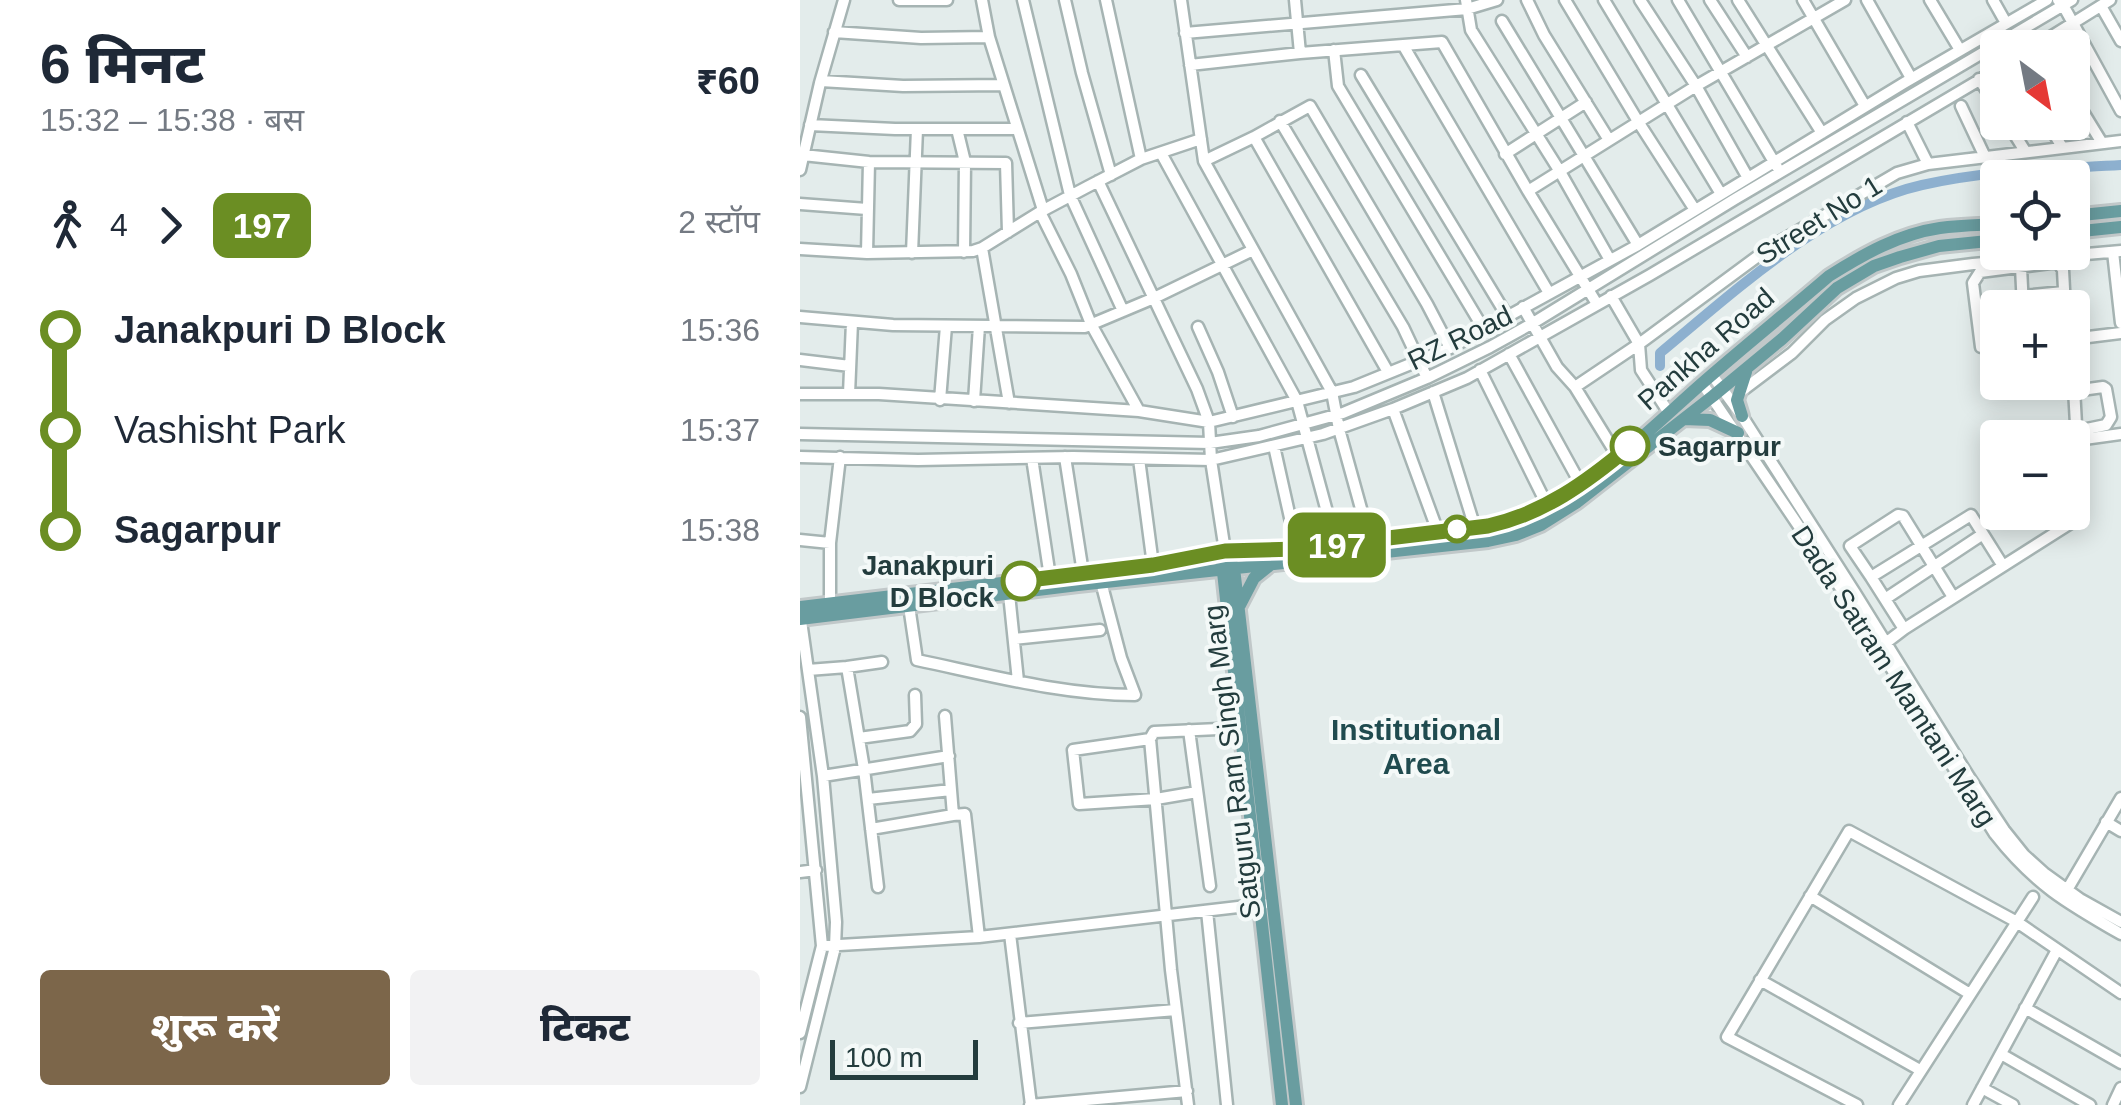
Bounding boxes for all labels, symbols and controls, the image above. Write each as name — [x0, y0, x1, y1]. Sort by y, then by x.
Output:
north arrow — [1980, 30, 2090, 140]
map controls — [1980, 30, 2090, 530]
text: 6 मिनट — [40, 33, 204, 95]
text: ₹60 — [696, 60, 760, 102]
text: 15:32 – 15:38 · बस — [40, 102, 304, 138]
button: locate — [1980, 160, 2090, 270]
street label: Street No 1 — [1751, 169, 1887, 271]
icon: walk — [40, 198, 95, 253]
icon: forward — [143, 198, 198, 253]
text: 2 स्टॉप — [678, 204, 760, 240]
text: 197 — [233, 206, 291, 245]
text: 4 — [110, 207, 128, 243]
street label: Pankha Road — [1632, 282, 1780, 416]
button: + — [1980, 290, 2090, 400]
street label: RZ Road — [1403, 300, 1517, 376]
text: Janakpuri D Block — [114, 309, 446, 351]
text: 15:36 — [680, 312, 760, 348]
text: Vashisht Park — [114, 409, 346, 451]
text: 15:37 — [680, 412, 760, 448]
button: − — [1980, 420, 2090, 530]
marker: Sagarpur — [1611, 427, 1649, 465]
place label: Sagarpur — [1658, 431, 1781, 462]
text: Sagarpur — [114, 509, 281, 551]
text: 15:38 — [680, 512, 760, 548]
line badge: 197 — [1280, 512, 1394, 578]
unlabelled marker — [1444, 516, 1470, 542]
street label: Dada Satram Mamtani Marg — [1785, 520, 2003, 832]
text: 197 — [1308, 526, 1366, 565]
place label: Janakpuri D Block — [862, 550, 994, 613]
marker: Janakpuri D Block — [1002, 562, 1040, 600]
street label: Satguru Ram Singh Marg — [1197, 603, 1267, 921]
district label: Institutional Area — [1331, 713, 1501, 780]
button: शुरू करें — [40, 970, 390, 1085]
button: टिकट — [410, 970, 760, 1085]
scale bar — [830, 1035, 978, 1080]
text: 100 m — [845, 1042, 923, 1073]

